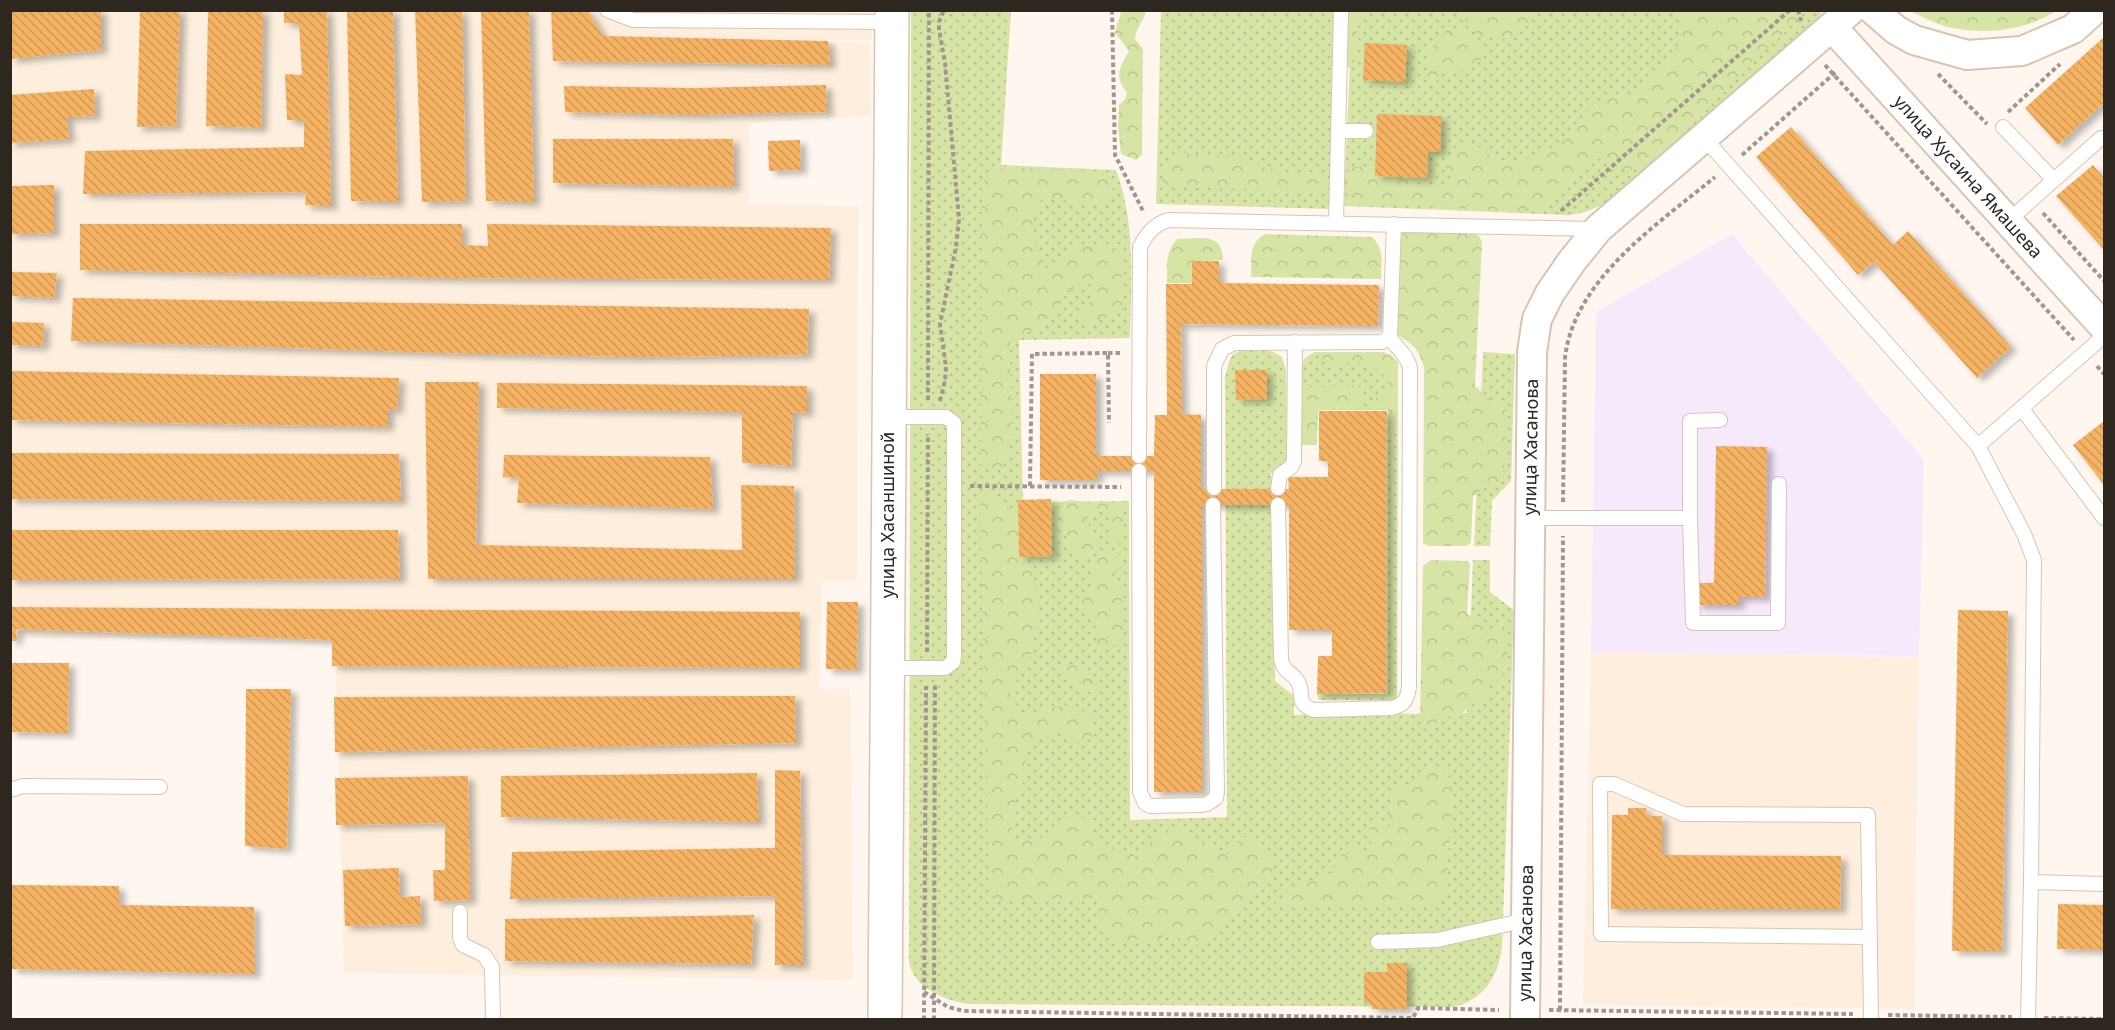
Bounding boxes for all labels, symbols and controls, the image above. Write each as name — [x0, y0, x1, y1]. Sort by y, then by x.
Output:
street label: улица Хусаина Ямашева — [1889, 90, 2049, 263]
street label: улица Хасанова — [1517, 378, 1543, 516]
street label: улица Хасаншиной — [875, 432, 899, 598]
street label: улица Хасанова — [1512, 864, 1538, 1002]

